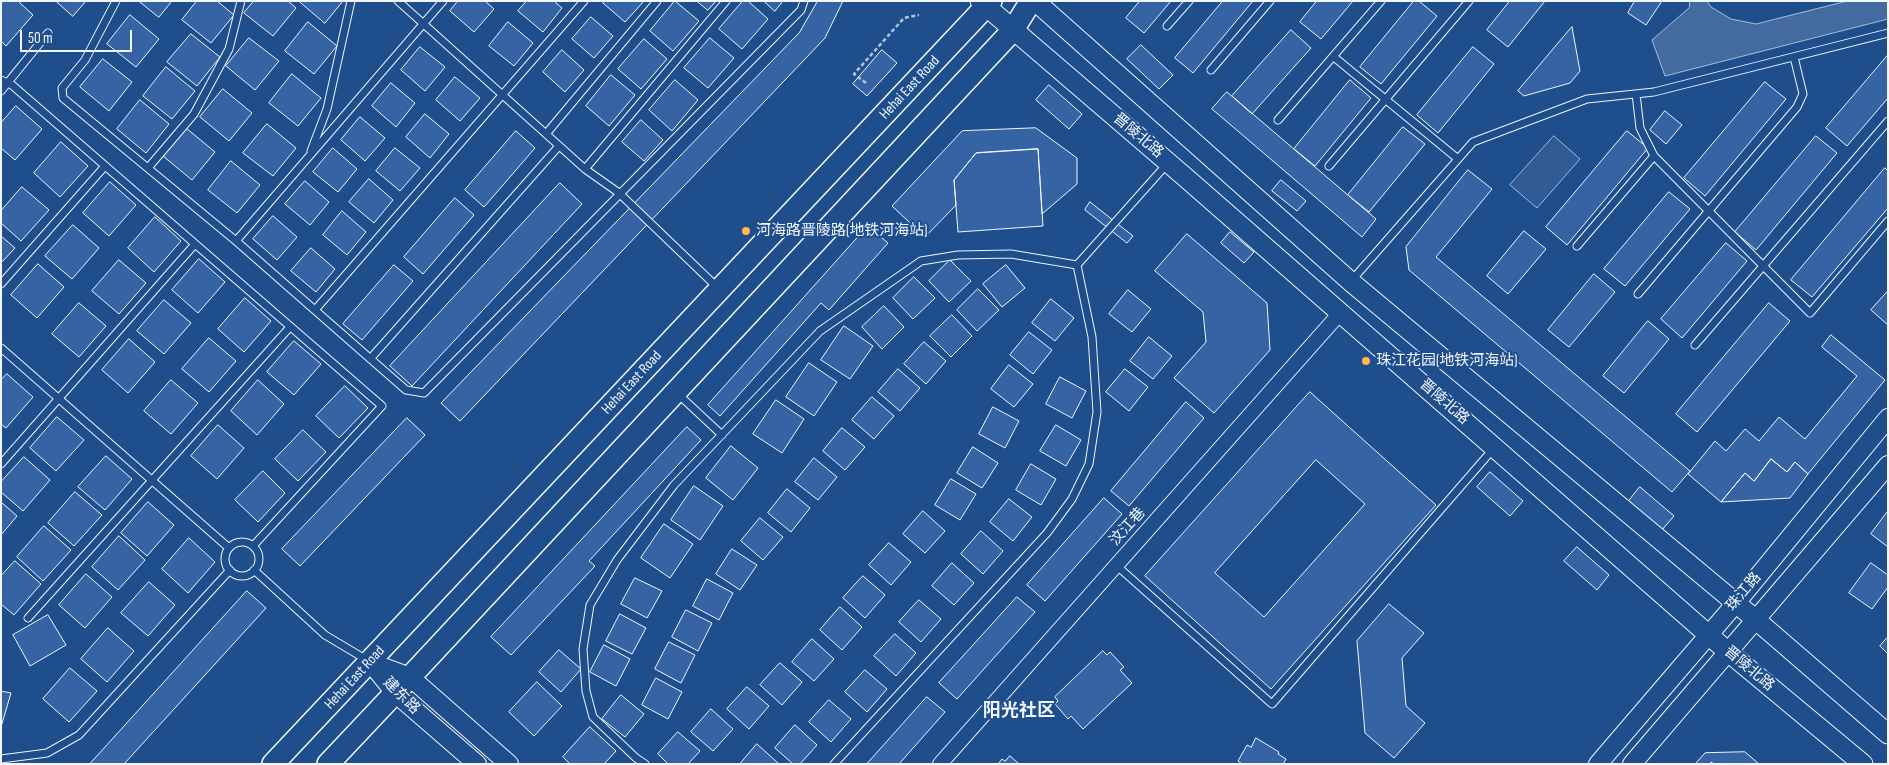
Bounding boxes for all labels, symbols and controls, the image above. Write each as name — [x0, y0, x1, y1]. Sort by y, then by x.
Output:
scale bar — [22, 20, 135, 52]
text: 50 m — [28, 29, 53, 48]
street label: Hehai East Road — [876, 53, 944, 123]
street label: 晋陵北路 — [1109, 110, 1167, 162]
place label: 河海路晋陵路(地铁河海站) — [756, 222, 927, 240]
marker: 河海路晋陵路(地铁河海站) — [740, 225, 752, 237]
street label: Hehai East Road — [598, 348, 666, 418]
place label: 珠江花园(地铁河海站) — [1376, 352, 1517, 370]
marker: 珠江花园(地铁河海站) — [1360, 355, 1372, 367]
street label: 晋陵北路 — [1415, 376, 1473, 428]
street label: 汶江巷 — [1106, 504, 1150, 550]
street label: 珠江路 — [1723, 569, 1765, 615]
street label: Hehai East Road — [321, 643, 389, 713]
street label: 晋陵北路 — [1720, 643, 1778, 695]
street label: 建东路 — [379, 674, 423, 718]
district label: 阳光社区 — [983, 700, 1055, 722]

